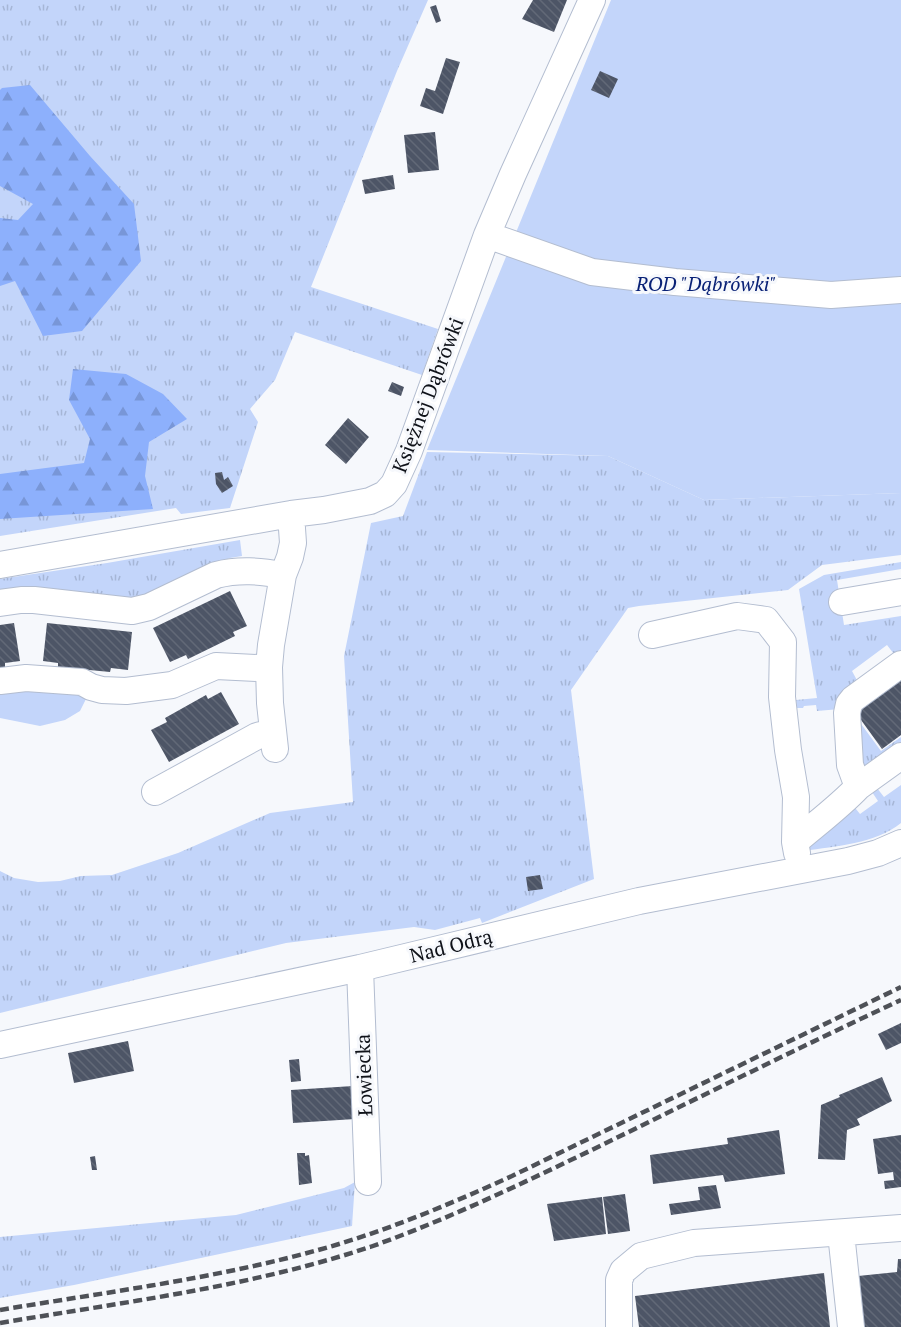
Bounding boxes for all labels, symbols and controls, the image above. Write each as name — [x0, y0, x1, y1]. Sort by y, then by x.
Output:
park label: ROD "Dąbrówki" — [635, 270, 776, 297]
street label: Księżnej Dąbrówki — [385, 313, 470, 476]
street label: Nad Odrą — [407, 922, 495, 969]
street label: Łowiecka — [349, 1033, 378, 1117]

